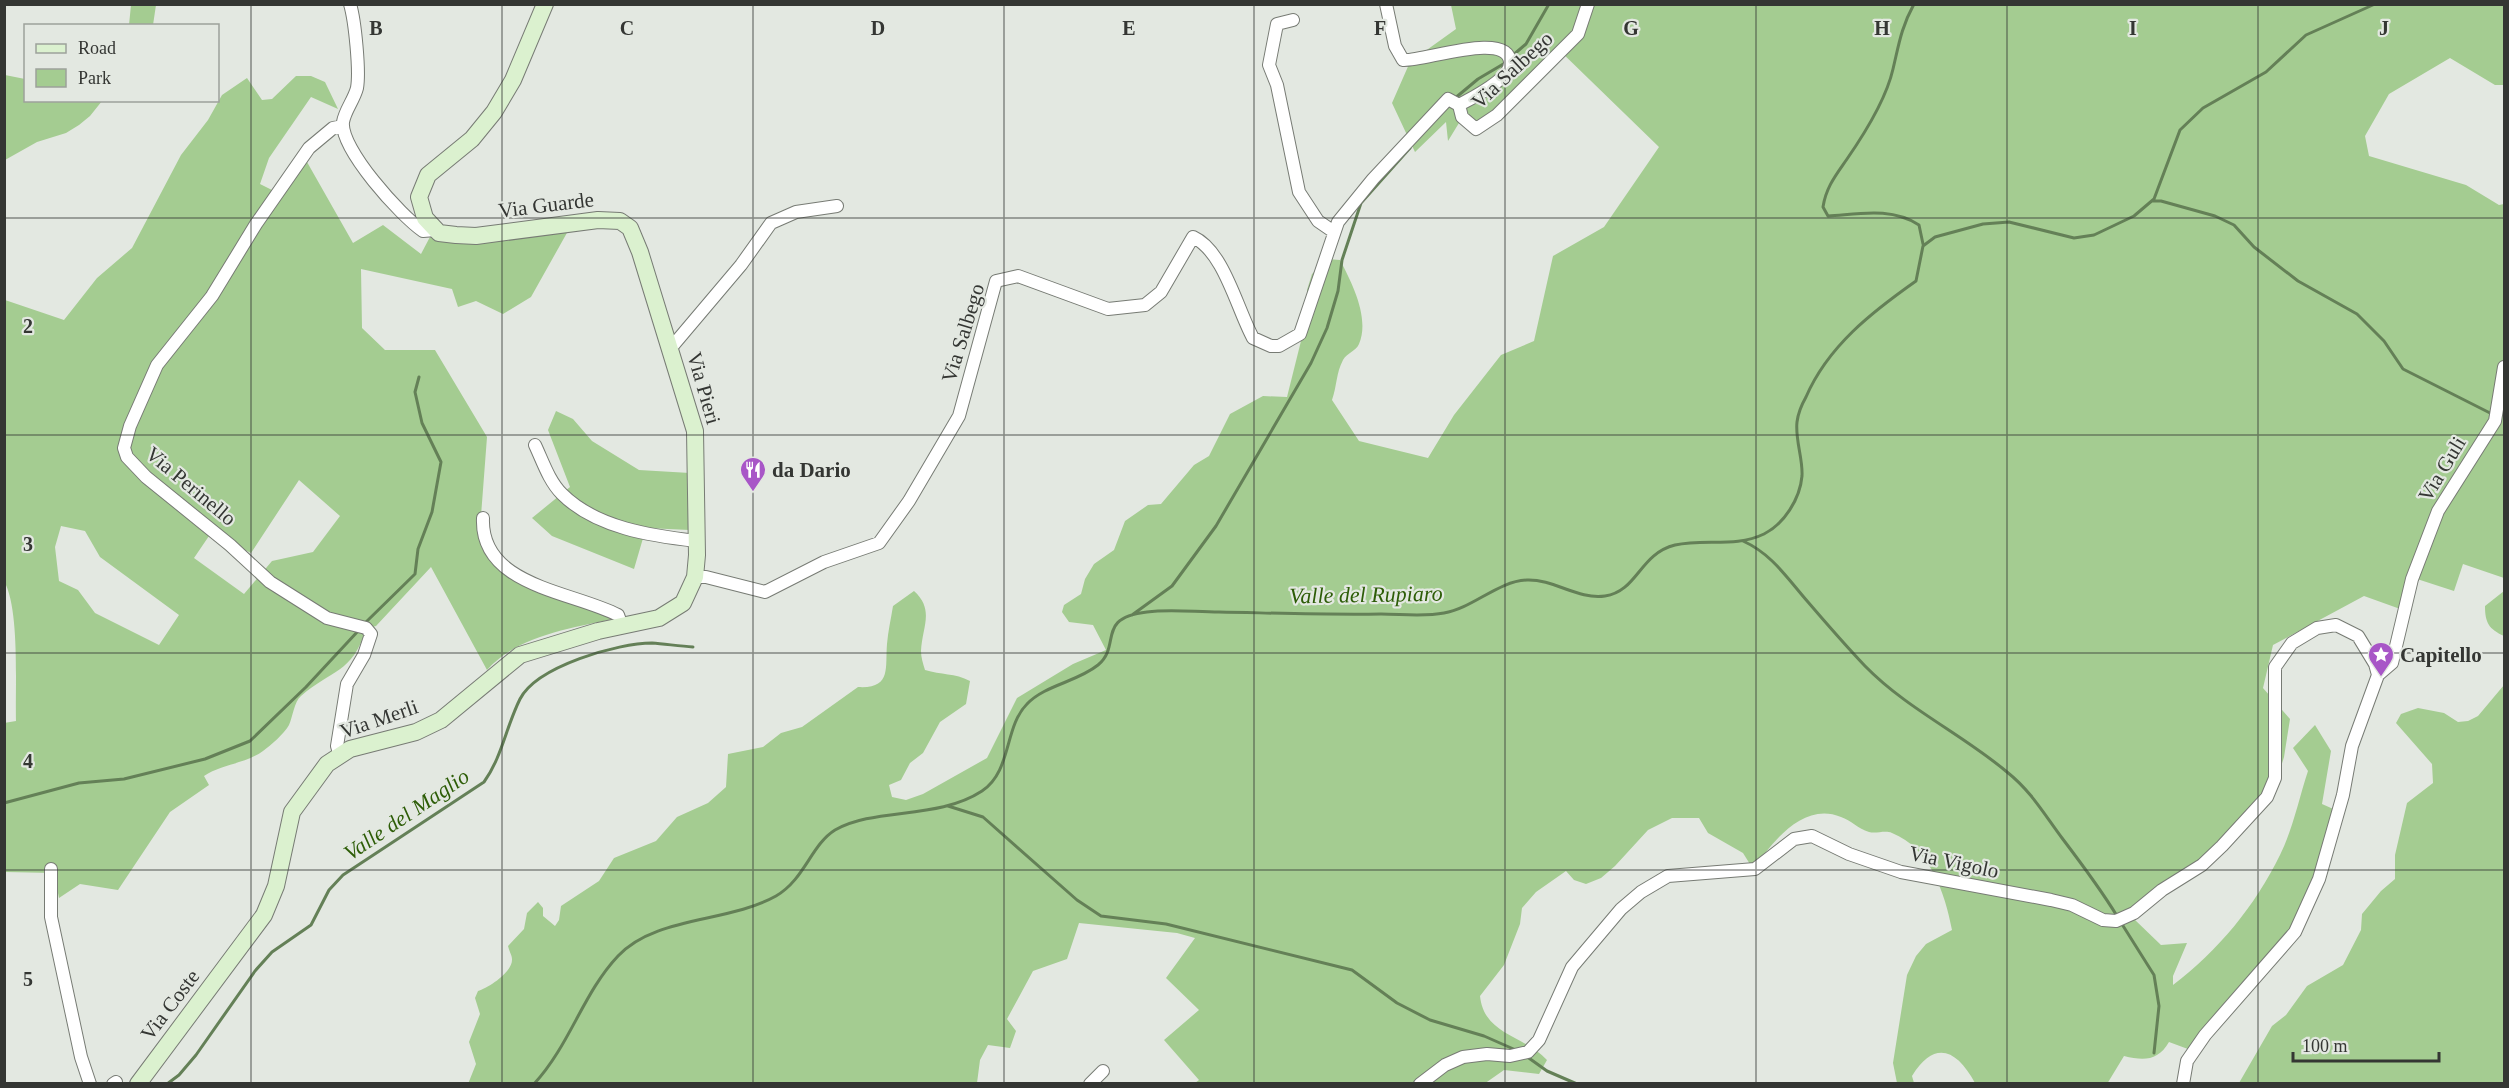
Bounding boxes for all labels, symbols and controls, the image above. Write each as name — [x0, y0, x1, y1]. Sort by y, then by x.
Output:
text: B — [369, 17, 383, 39]
text: C — [620, 17, 634, 39]
text: D — [871, 17, 885, 39]
text: E — [1122, 17, 1136, 39]
text: F — [1374, 17, 1386, 39]
text: G — [1623, 17, 1639, 39]
text: H — [1874, 17, 1890, 39]
text: I — [2129, 17, 2137, 39]
text: J — [2379, 17, 2389, 39]
legend — [24, 24, 219, 102]
street label: Via Salbego — [1467, 26, 1557, 114]
text: Road — [78, 38, 116, 58]
text: Park — [78, 68, 111, 88]
street label: Via Guarde — [497, 187, 595, 223]
street label: Via Salbego — [937, 281, 989, 385]
text: 2 — [23, 315, 33, 337]
street label: Via Pieri — [682, 349, 726, 427]
street label: Via Guli — [2413, 432, 2471, 506]
street label: Via Perinello — [141, 441, 241, 531]
restaurant icon: da Dario — [738, 455, 768, 493]
place label: da Dario — [772, 458, 851, 482]
text: 3 — [23, 533, 33, 555]
water label: Valle del Rupiaro — [1289, 581, 1443, 608]
place icon: Capitello — [2366, 640, 2396, 678]
place label: Capitello — [2400, 643, 2482, 667]
street label: Via Merli — [337, 694, 421, 744]
text: 4 — [23, 750, 33, 772]
water label: Valle del Maglio — [339, 763, 474, 865]
street label: Via Vigolo — [1907, 841, 2001, 883]
street label: Via Coste — [136, 965, 204, 1045]
text: 5 — [23, 968, 33, 990]
scale bar — [2293, 1025, 2438, 1063]
text: 100 m — [2302, 1036, 2348, 1056]

